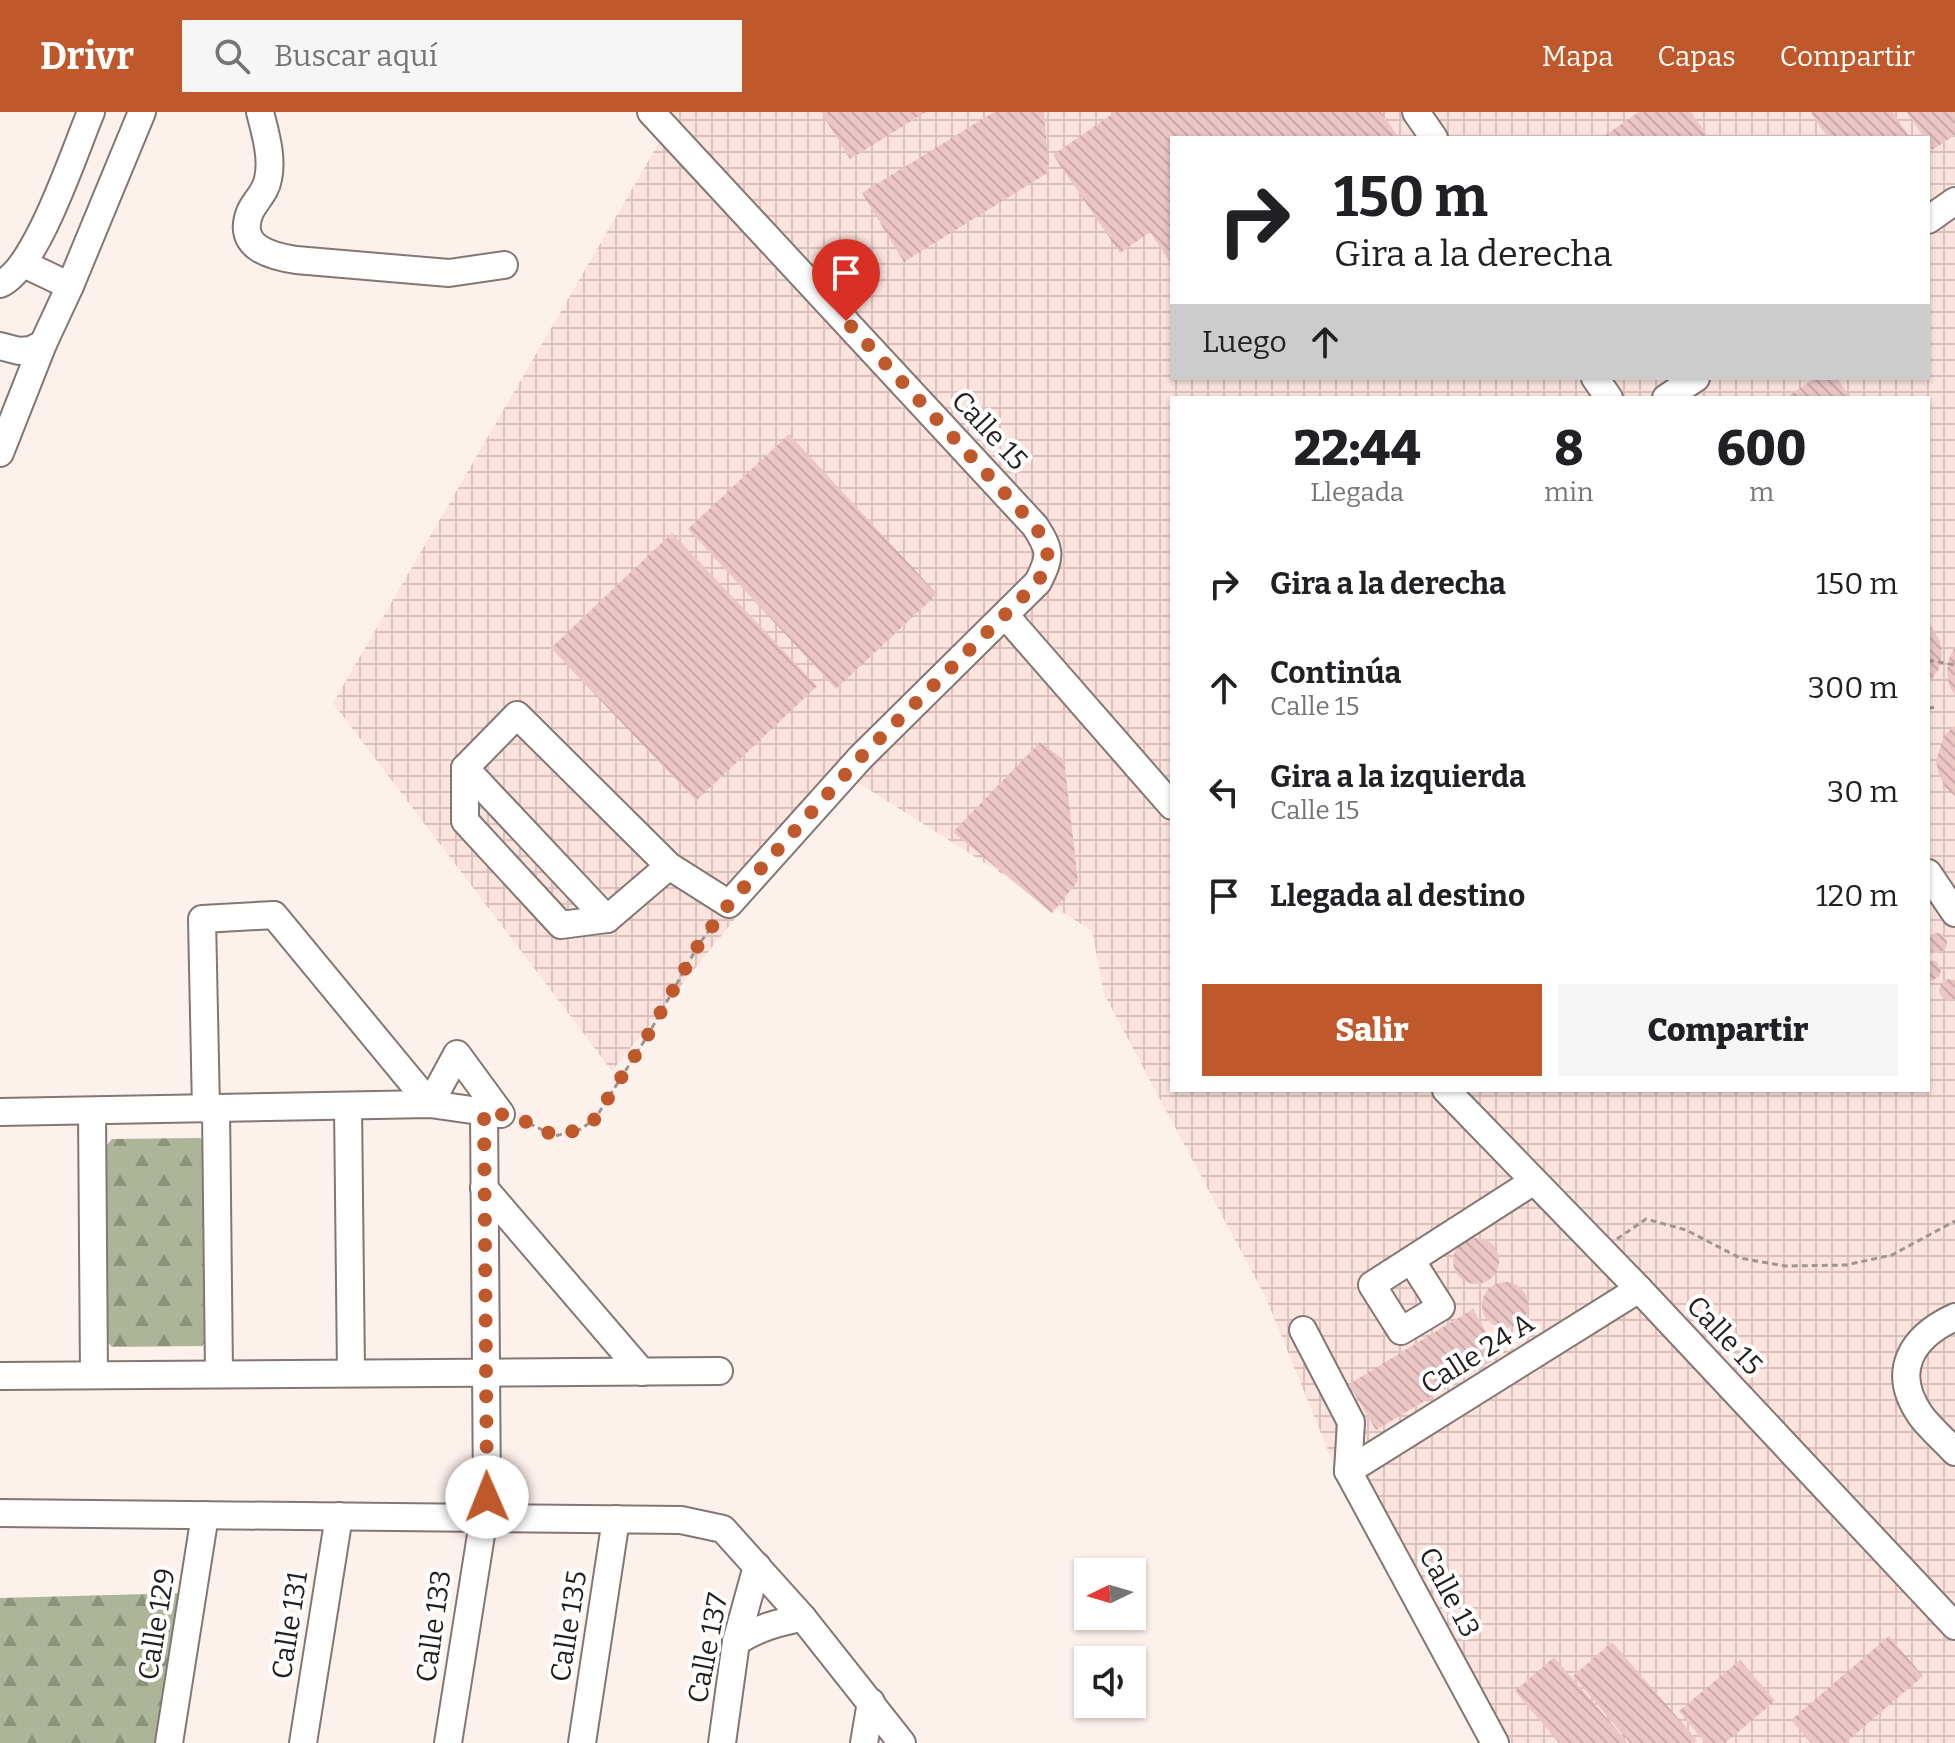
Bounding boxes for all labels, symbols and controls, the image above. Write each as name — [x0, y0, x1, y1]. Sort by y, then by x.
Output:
search box — [182, 20, 742, 92]
text: Drivr — [40, 33, 134, 79]
icon: search — [210, 34, 254, 78]
text: Buscar aquí — [274, 38, 438, 74]
text: Mapa — [1542, 40, 1613, 73]
text: Capas — [1657, 40, 1736, 73]
text: Compartir — [1780, 40, 1915, 73]
text: 150 m — [1334, 164, 1488, 231]
icon: right — [1202, 168, 1306, 272]
text: Gira a la derecha — [1334, 232, 1612, 276]
pin — [812, 239, 880, 321]
icon: arrive — [824, 251, 868, 295]
icon: ahead — [1303, 320, 1347, 364]
text: Luego — [1202, 324, 1287, 360]
street label: Calle 15 — [945, 384, 1034, 477]
text: 22:44 — [1294, 420, 1421, 478]
text: 8 — [1554, 420, 1583, 478]
text: 600 — [1717, 420, 1806, 478]
text: Llegada — [1310, 477, 1404, 508]
text: min — [1544, 477, 1593, 508]
text: m — [1749, 477, 1774, 508]
icon: right — [1202, 562, 1246, 606]
text: Gira a la derecha — [1270, 566, 1506, 602]
text: 150 m — [1816, 566, 1898, 602]
text: Continúa — [1270, 655, 1401, 691]
icon: ahead — [1202, 666, 1246, 710]
text: 300 m — [1808, 670, 1898, 706]
text: Calle 15 — [1270, 691, 1359, 722]
text: Gira a la izquierda — [1270, 759, 1526, 795]
icon: left — [1202, 770, 1246, 814]
text: 30 m — [1827, 774, 1898, 810]
text: Calle 15 — [1270, 795, 1359, 826]
icon: arrive — [1202, 874, 1246, 918]
text: Llegada al destino — [1270, 878, 1525, 914]
text: 120 m — [1816, 878, 1898, 914]
button: Salir — [1202, 984, 1542, 1076]
button: Compartir — [1558, 984, 1898, 1076]
street label: Calle 15 — [1680, 1289, 1769, 1382]
street label: Calle 24 A — [1415, 1306, 1540, 1401]
position arrow — [445, 1455, 529, 1539]
street label: Calle 13 — [1412, 1542, 1487, 1643]
north arrow — [1074, 1558, 1146, 1630]
map controls — [1074, 1558, 1146, 1718]
street label: Calle 129 — [131, 1566, 182, 1682]
street label: Calle 131 — [265, 1568, 314, 1681]
street label: Calle 133 — [409, 1568, 458, 1684]
street label: Calle 135 — [543, 1568, 594, 1684]
street label: Calle 137 — [681, 1590, 734, 1706]
button: sound — [1074, 1646, 1146, 1718]

